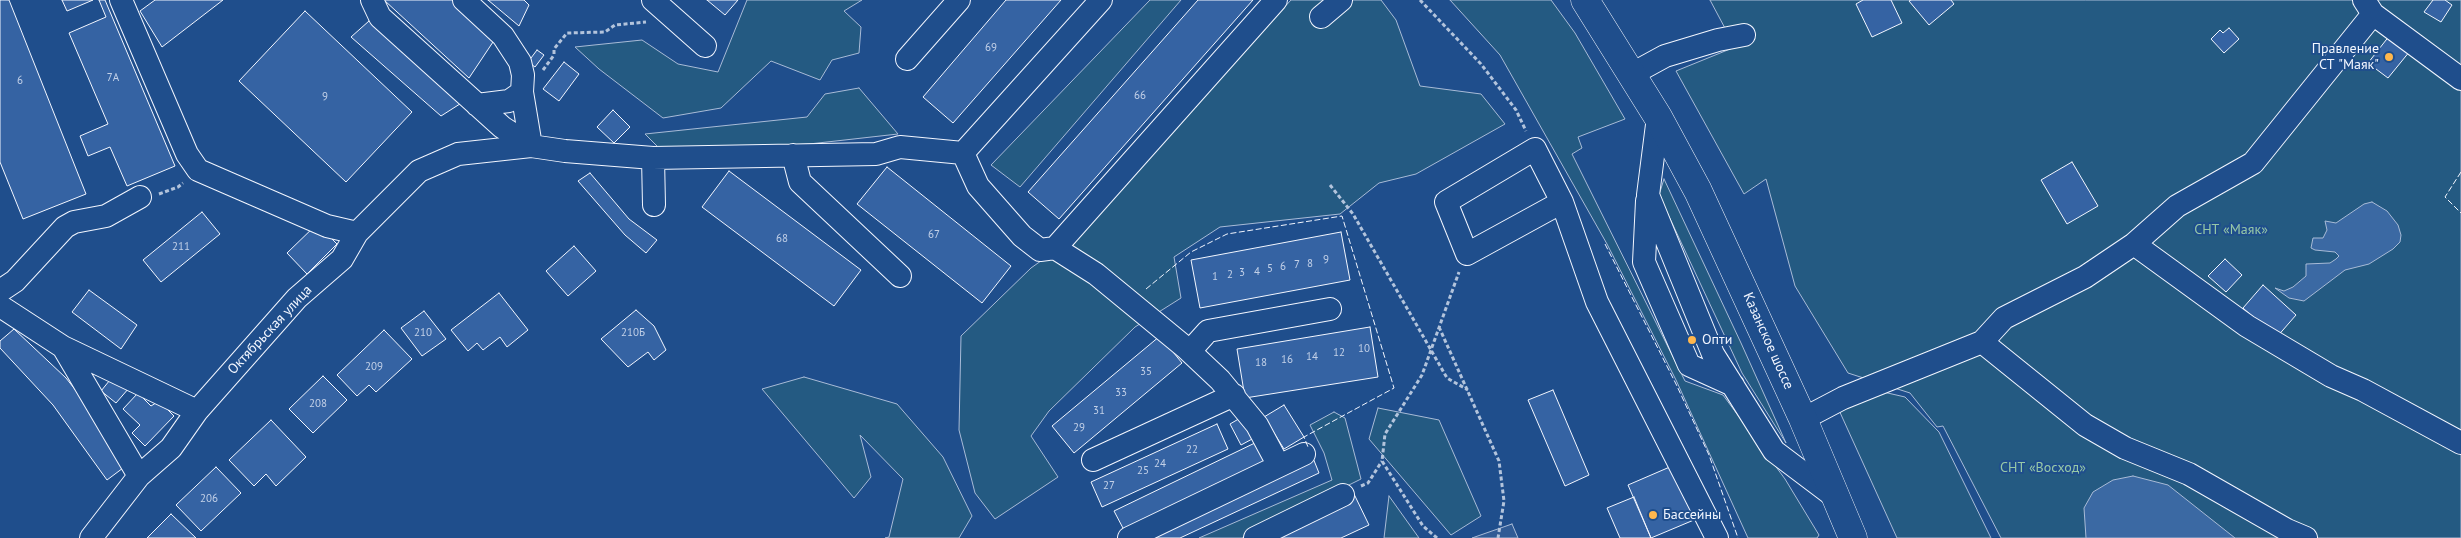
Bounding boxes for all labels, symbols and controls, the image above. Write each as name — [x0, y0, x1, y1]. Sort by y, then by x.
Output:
house number: 69 — [985, 41, 997, 55]
place label: Правление СТ "Маяк" — [2312, 41, 2379, 74]
marker: Правление СТ "Маяк" — [2383, 51, 2395, 63]
house number: 7А — [107, 71, 119, 85]
house number: 6 — [17, 74, 23, 88]
house number: 66 — [1134, 89, 1146, 103]
house number: 9 — [322, 90, 328, 104]
park label: СНТ «Маяк» — [2194, 222, 2268, 238]
house number: 67 — [928, 228, 940, 242]
house number: 68 — [776, 232, 788, 246]
house number: 211 — [172, 240, 190, 254]
house number: 9 — [1323, 253, 1329, 267]
house number: 8 — [1307, 257, 1313, 271]
house number: 7 — [1294, 258, 1300, 272]
house number: 6 — [1280, 260, 1286, 274]
house number: 5 — [1267, 262, 1273, 276]
house number: 4 — [1254, 265, 1260, 279]
house number: 3 — [1239, 266, 1245, 280]
house number: 2 — [1227, 268, 1233, 282]
house number: 1 — [1212, 270, 1218, 284]
street label: Октябрьская улица — [224, 282, 316, 378]
street label: Казанское шоссе — [1739, 290, 1797, 392]
house number: 210 — [414, 326, 432, 340]
house number: 210Б — [621, 326, 645, 340]
place label: Опти — [1702, 332, 1732, 348]
marker: Опти — [1686, 334, 1698, 346]
house number: 10 — [1358, 342, 1370, 356]
house number: 12 — [1333, 346, 1345, 360]
house number: 14 — [1306, 350, 1318, 364]
house number: 16 — [1281, 353, 1293, 367]
house number: 18 — [1255, 356, 1267, 370]
house number: 209 — [365, 360, 383, 374]
house number: 35 — [1140, 365, 1152, 379]
house number: 33 — [1115, 386, 1127, 400]
house number: 208 — [309, 397, 327, 411]
house number: 31 — [1093, 404, 1105, 418]
house number: 29 — [1073, 421, 1085, 435]
house number: 22 — [1186, 443, 1198, 457]
house number: 24 — [1154, 457, 1166, 471]
park label: СНТ «Восход» — [2000, 460, 2086, 476]
house number: 25 — [1137, 464, 1149, 478]
house number: 27 — [1103, 479, 1115, 493]
house number: 206 — [200, 492, 218, 506]
place label: Бассейны — [1663, 507, 1721, 523]
marker: Бассейны — [1647, 509, 1659, 521]

